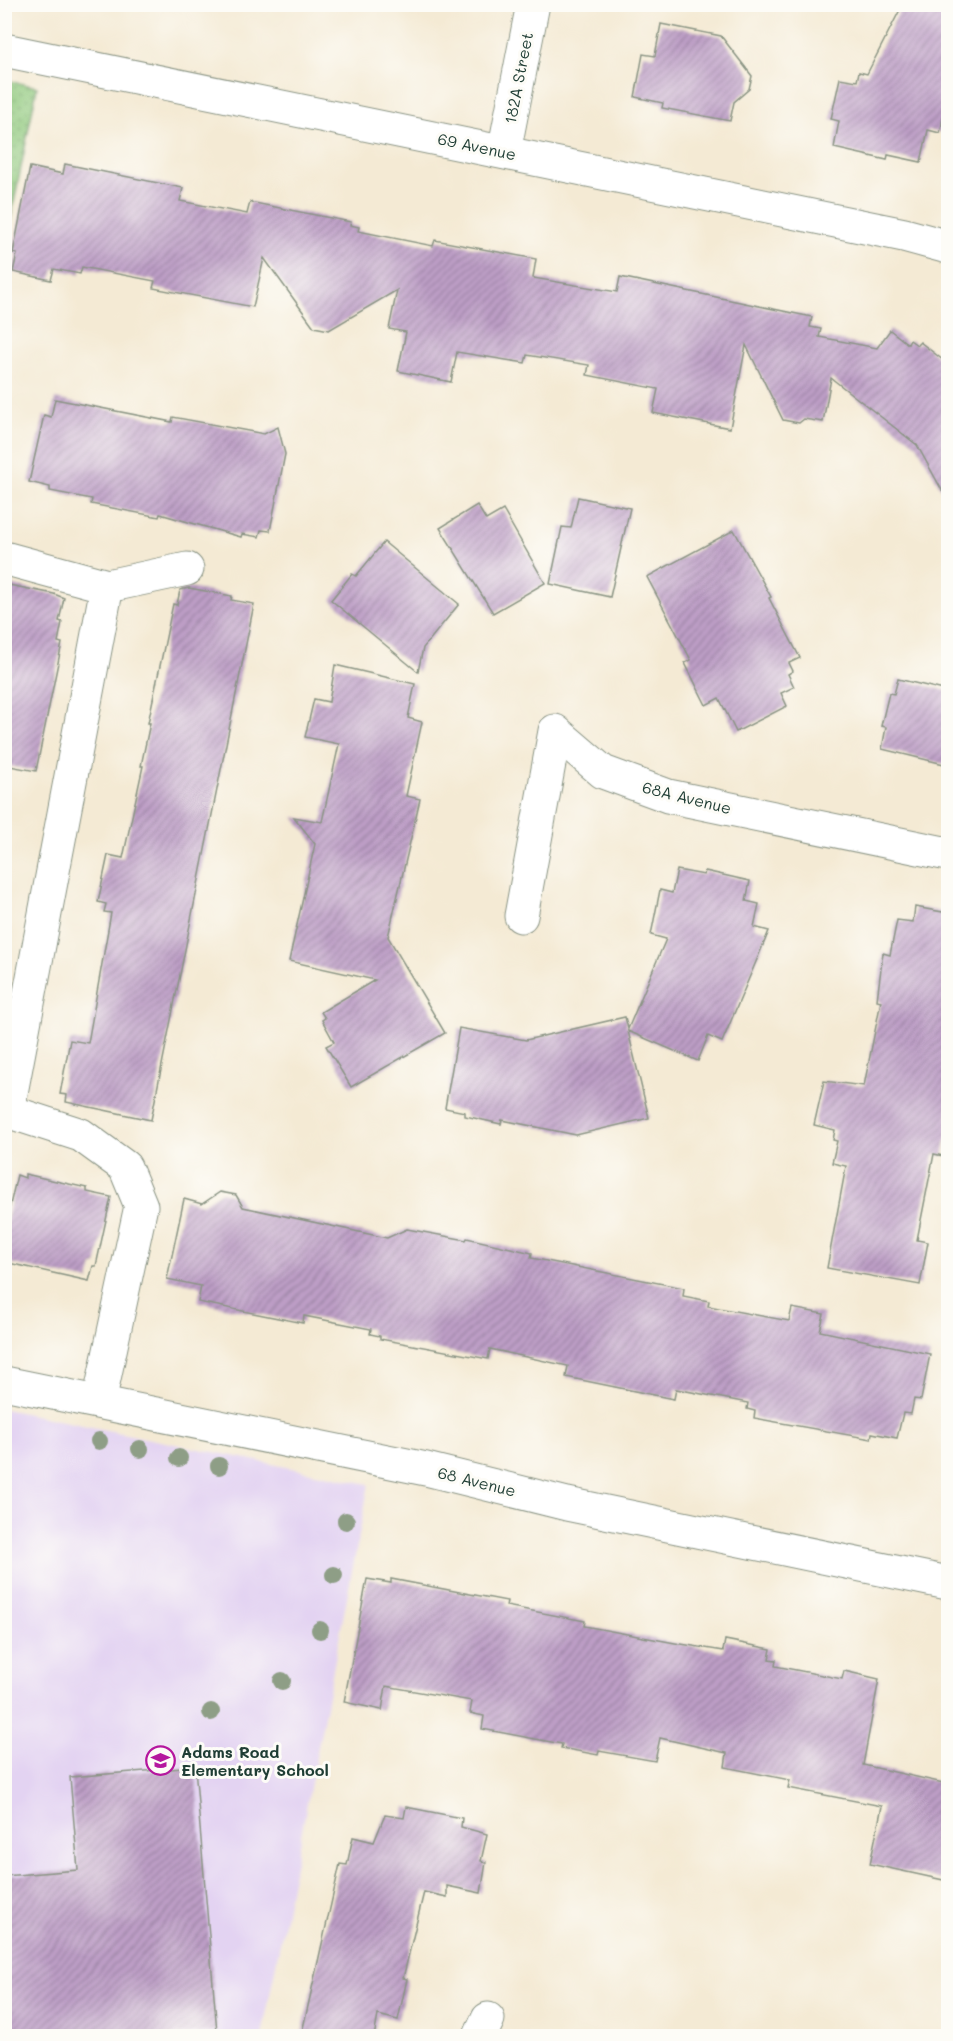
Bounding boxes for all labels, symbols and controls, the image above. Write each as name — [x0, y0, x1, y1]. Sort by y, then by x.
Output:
street label: 182A Street — [499, 30, 537, 126]
street label: 69 Avenue — [436, 127, 518, 165]
street label: 68A Avenue — [640, 776, 734, 818]
street label: 68 Avenue — [436, 1461, 518, 1501]
place label: Adams Road Elementary School — [181, 1741, 329, 1780]
school or university icon: Adams Road Elementary School — [144, 1744, 176, 1776]

